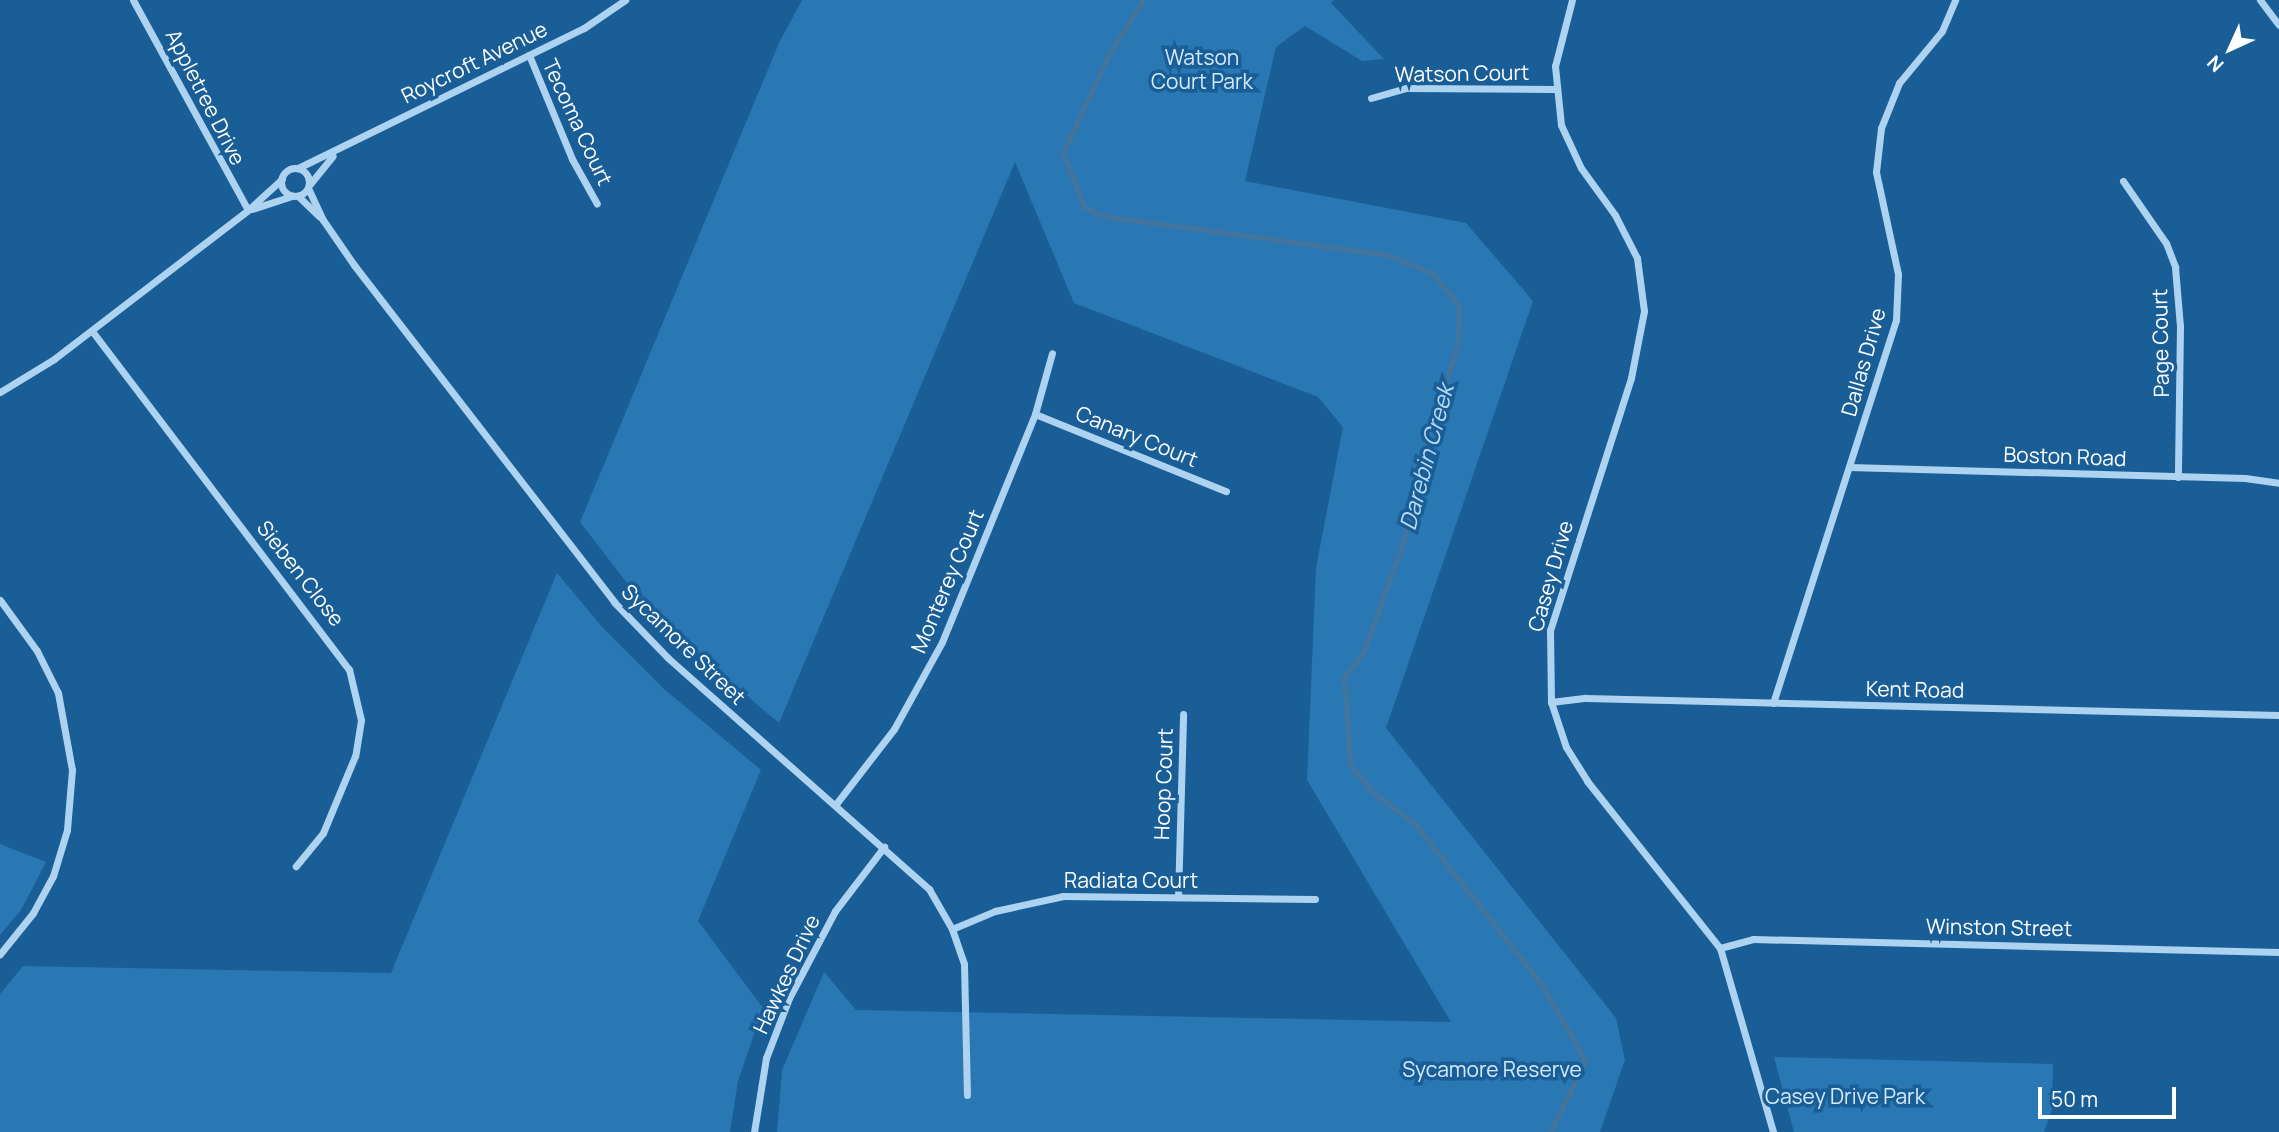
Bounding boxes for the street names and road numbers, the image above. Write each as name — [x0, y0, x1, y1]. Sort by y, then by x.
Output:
street label: Roycroft Avenue — [397, 16, 551, 108]
street label: Appletree Drive — [161, 25, 251, 169]
street label: Tecoma Court — [538, 55, 618, 189]
street label: Watson Court — [1394, 59, 1530, 87]
street label: Page Court — [2146, 288, 2174, 398]
street label: Dallas Drive — [1836, 305, 1890, 419]
street label: Canary Court — [1072, 400, 1202, 472]
street label: Boston Road — [2003, 441, 2127, 471]
street label: Monterey Court — [905, 505, 989, 657]
street label: Sieben Close — [252, 515, 350, 631]
street label: Casey Drive — [1522, 518, 1578, 634]
street label: Sycamore Street — [617, 579, 751, 709]
street label: Kent Road — [1866, 676, 1964, 702]
street label: Hoop Court — [1148, 728, 1178, 840]
street label: Radiata Court — [1064, 867, 1198, 893]
street label: Hawkes Drive — [747, 910, 825, 1038]
street label: Winston Street — [1926, 913, 2072, 941]

